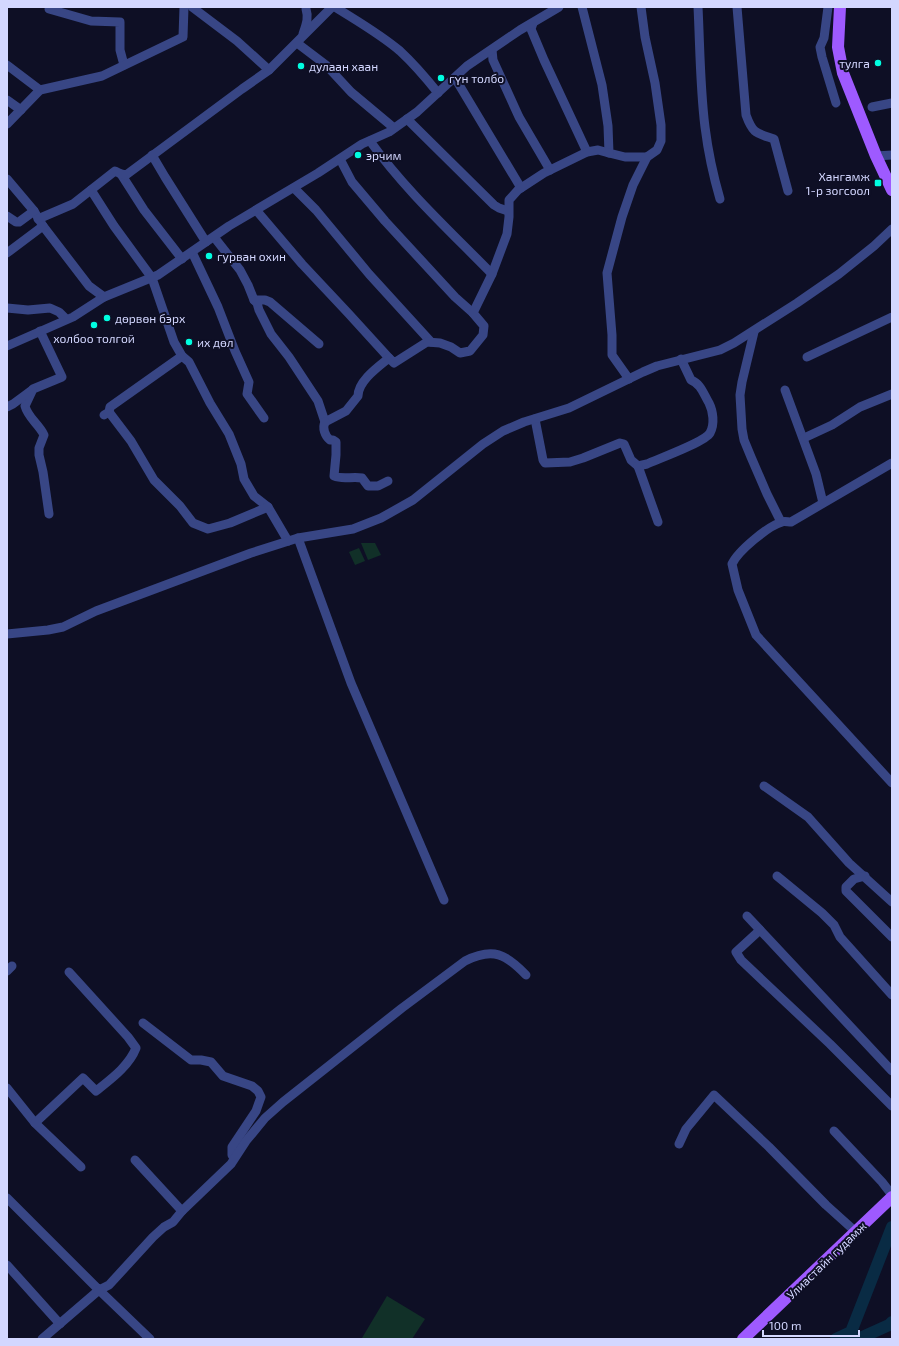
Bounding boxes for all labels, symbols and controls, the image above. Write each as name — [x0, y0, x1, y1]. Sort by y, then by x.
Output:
place label: тулга — [839, 56, 870, 71]
marker: тулга — [873, 58, 883, 68]
place label: дулаан хаан — [309, 59, 378, 74]
marker: дулаан хаан — [296, 61, 306, 71]
place label: гүн толбо — [449, 71, 504, 85]
marker: гүн толбо — [436, 73, 446, 83]
place label: эрчим — [366, 148, 401, 162]
marker: эрчим — [353, 150, 363, 160]
place label: Хангамж 1-р зогсоол — [806, 169, 871, 197]
marker: Хангамж 1-р зогсоол — [873, 178, 883, 188]
place label: гурван охин — [217, 249, 286, 264]
marker: гурван охин — [204, 251, 214, 261]
place label: дөрвөн бэрх — [115, 311, 186, 325]
marker: дөрвөн бэрх — [102, 313, 112, 323]
marker: холбоо толгой — [89, 320, 99, 330]
place label: холбоо толгой — [53, 331, 135, 345]
place label: их дөл — [197, 335, 234, 349]
marker: их дөл — [184, 337, 194, 347]
street label: Улиастайн гудамж — [783, 1218, 870, 1302]
scale bar — [763, 1312, 859, 1338]
text: 100 m — [769, 1318, 801, 1332]

